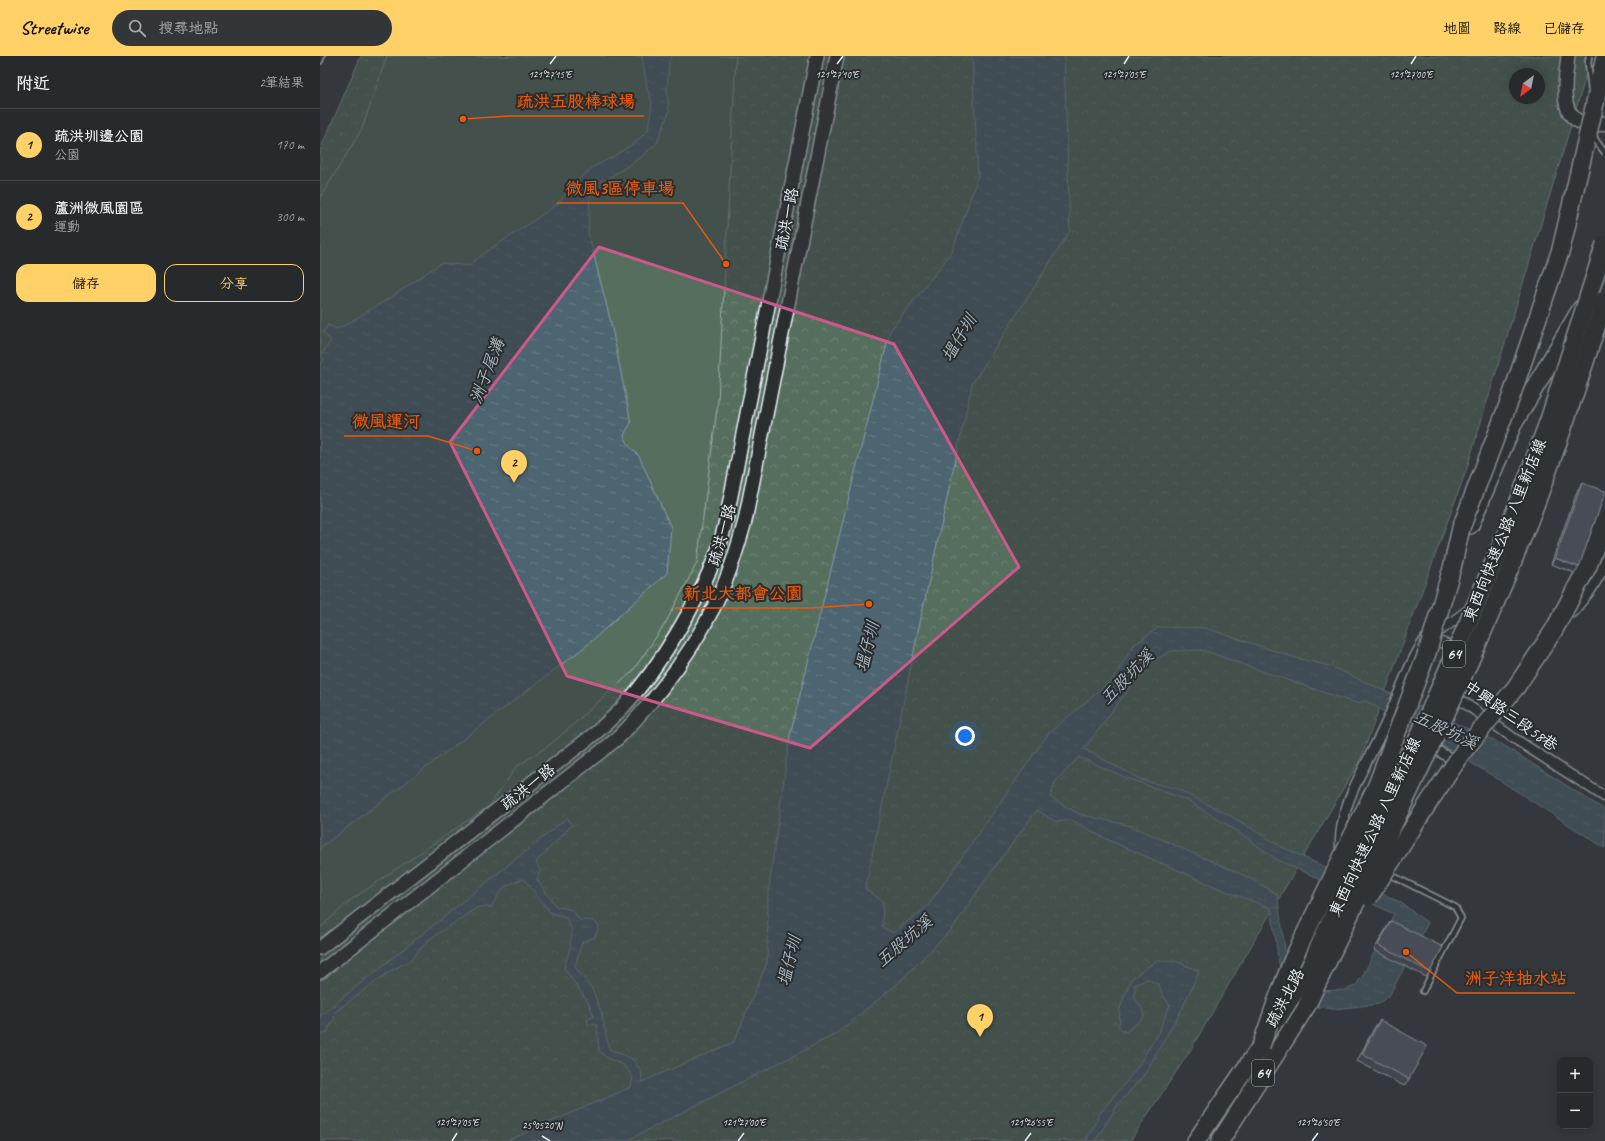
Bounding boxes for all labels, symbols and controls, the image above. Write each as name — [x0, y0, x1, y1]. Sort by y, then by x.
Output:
search box — [112, 10, 392, 46]
text: Streetwise — [20, 16, 88, 40]
icon: search — [126, 17, 148, 39]
text: 搜尋地點 — [158, 19, 218, 38]
text: 地圖 — [1443, 20, 1471, 37]
text: 路線 — [1493, 20, 1521, 37]
text: 已儲存 — [1543, 20, 1585, 37]
text: 121°27'15"E — [528, 68, 573, 81]
text: 121°27'10"E — [815, 68, 860, 81]
text: 121°27'05"E — [1102, 68, 1147, 81]
text: 121°27'00"E — [1389, 68, 1434, 81]
north arrow — [1509, 68, 1545, 104]
text: 附近 — [16, 73, 50, 94]
text: 2筆結果 — [259, 75, 304, 91]
callout: 疏洪五股棒球場 — [509, 87, 644, 116]
text: 疏洪五股棒球場 — [517, 91, 636, 112]
text: 疏洪圳邊公園 — [54, 127, 144, 146]
text: 1 — [26, 137, 32, 153]
text: 170 m — [276, 137, 304, 153]
text: 公園 — [54, 147, 80, 163]
callout: 微風3區停車場 — [557, 174, 683, 203]
text: 微風3區停車場 — [565, 178, 675, 199]
street label: 疏洪一路 — [771, 186, 803, 252]
text: 蘆洲微風園區 — [54, 199, 144, 218]
text: 2 — [26, 209, 32, 225]
text: 300 m — [276, 209, 304, 225]
text: 運動 — [54, 219, 80, 235]
button: 儲存 — [16, 264, 156, 302]
button: 分享 — [164, 264, 304, 302]
water label: 塭仔圳 — [937, 309, 982, 365]
water label: 洲子尾溝 — [465, 334, 510, 407]
callout: 微風運河 — [344, 407, 428, 436]
text: 微風運河 — [352, 411, 420, 432]
street label: 東西向快速公路 八里新店線 — [1459, 435, 1551, 625]
pin: 2 — [501, 450, 527, 483]
street label: 疏洪一路 — [704, 501, 740, 569]
callout: 新北大都會公園 — [675, 579, 810, 608]
text: 新北大都會公園 — [684, 583, 803, 604]
water label: 塭仔圳 — [851, 618, 884, 674]
road number: 64 — [1443, 641, 1465, 667]
water label: 五股坑溪 — [1096, 645, 1159, 709]
street label: 中興路三段58巷 — [1460, 676, 1562, 756]
water label: 五股坑溪 — [1411, 706, 1482, 754]
your location — [955, 726, 975, 746]
street label: 東西向快速公路 八里新店線 — [1325, 734, 1425, 920]
street label: 疏洪一路 — [497, 759, 559, 815]
water label: 五股坑溪 — [871, 910, 937, 971]
water label: 塭仔圳 — [773, 932, 806, 988]
callout: 洲子洋抽水站 — [1457, 964, 1575, 993]
street label: 疏洪北路 — [1261, 965, 1309, 1031]
text: 洲子洋抽水站 — [1465, 968, 1567, 989]
pin: 1 — [967, 1004, 993, 1037]
map controls — [1557, 1057, 1593, 1129]
button: + — [1557, 1057, 1593, 1093]
road number: 64 — [1252, 1060, 1274, 1086]
button: − — [1557, 1093, 1593, 1129]
text: 121°27'05"E — [435, 1116, 480, 1129]
text: 121°27'00"E — [722, 1116, 767, 1129]
text: 121°26'55"E — [1009, 1116, 1054, 1129]
text: 121°26'50"E — [1296, 1116, 1341, 1129]
text: 25°05'20"N — [522, 1119, 564, 1132]

